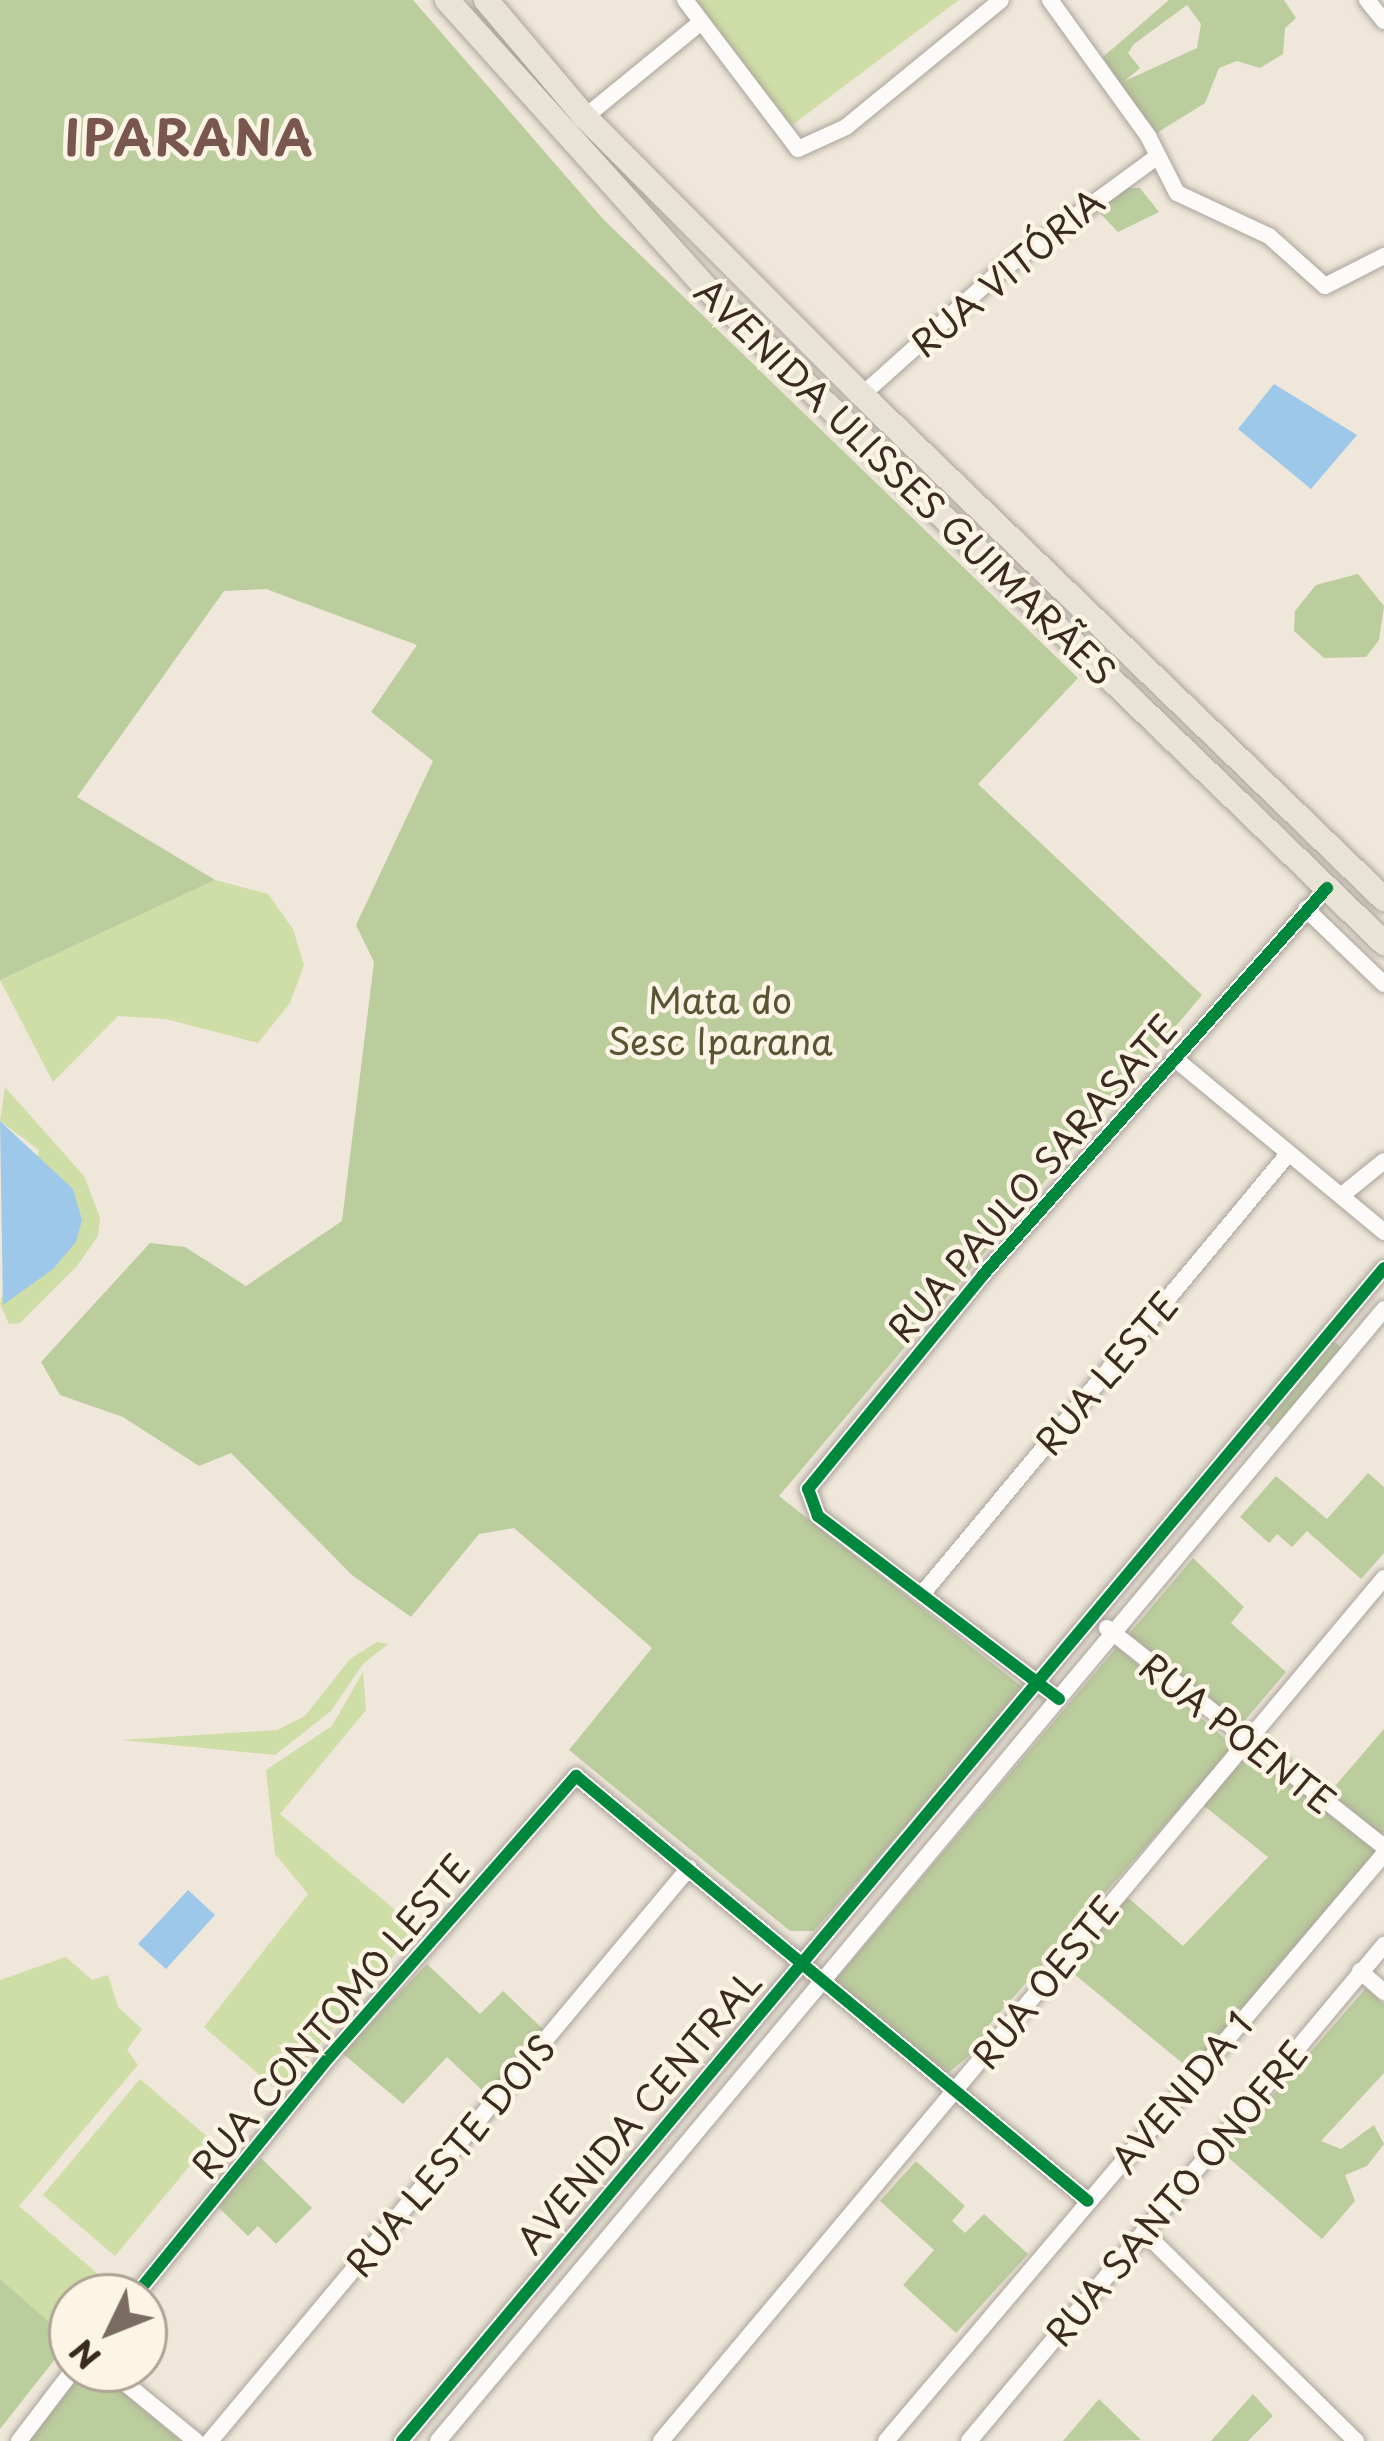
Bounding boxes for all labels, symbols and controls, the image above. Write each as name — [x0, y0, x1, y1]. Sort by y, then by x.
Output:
district label: IPARANA — [65, 108, 315, 166]
street label: RUA VITÓRIA — [901, 178, 1113, 366]
street label: AVENIDA ULISSES GUIMARÃES — [688, 270, 1124, 692]
park label: Mata do Sesc Iparana — [607, 977, 833, 1062]
street label: RUA PAULO SARASATE — [876, 1003, 1188, 1353]
street label: RUA LESTE — [1024, 1281, 1188, 1465]
street label: RUA POENTE — [1130, 1642, 1346, 1824]
street label: RUA CONTOMO LESTE — [181, 1845, 479, 2187]
street label: RUA OESTE — [962, 1886, 1128, 2078]
street label: AVENIDA CENTRAL — [507, 1961, 769, 2261]
street label: AVENIDA 1 — [1102, 2003, 1260, 2181]
street label: RUA LESTE DOIS — [336, 2024, 564, 2286]
street label: RUA SANTO ONOFRE — [1034, 2030, 1318, 2356]
north arrow — [48, 2273, 168, 2393]
text: N — [57, 2329, 111, 2382]

